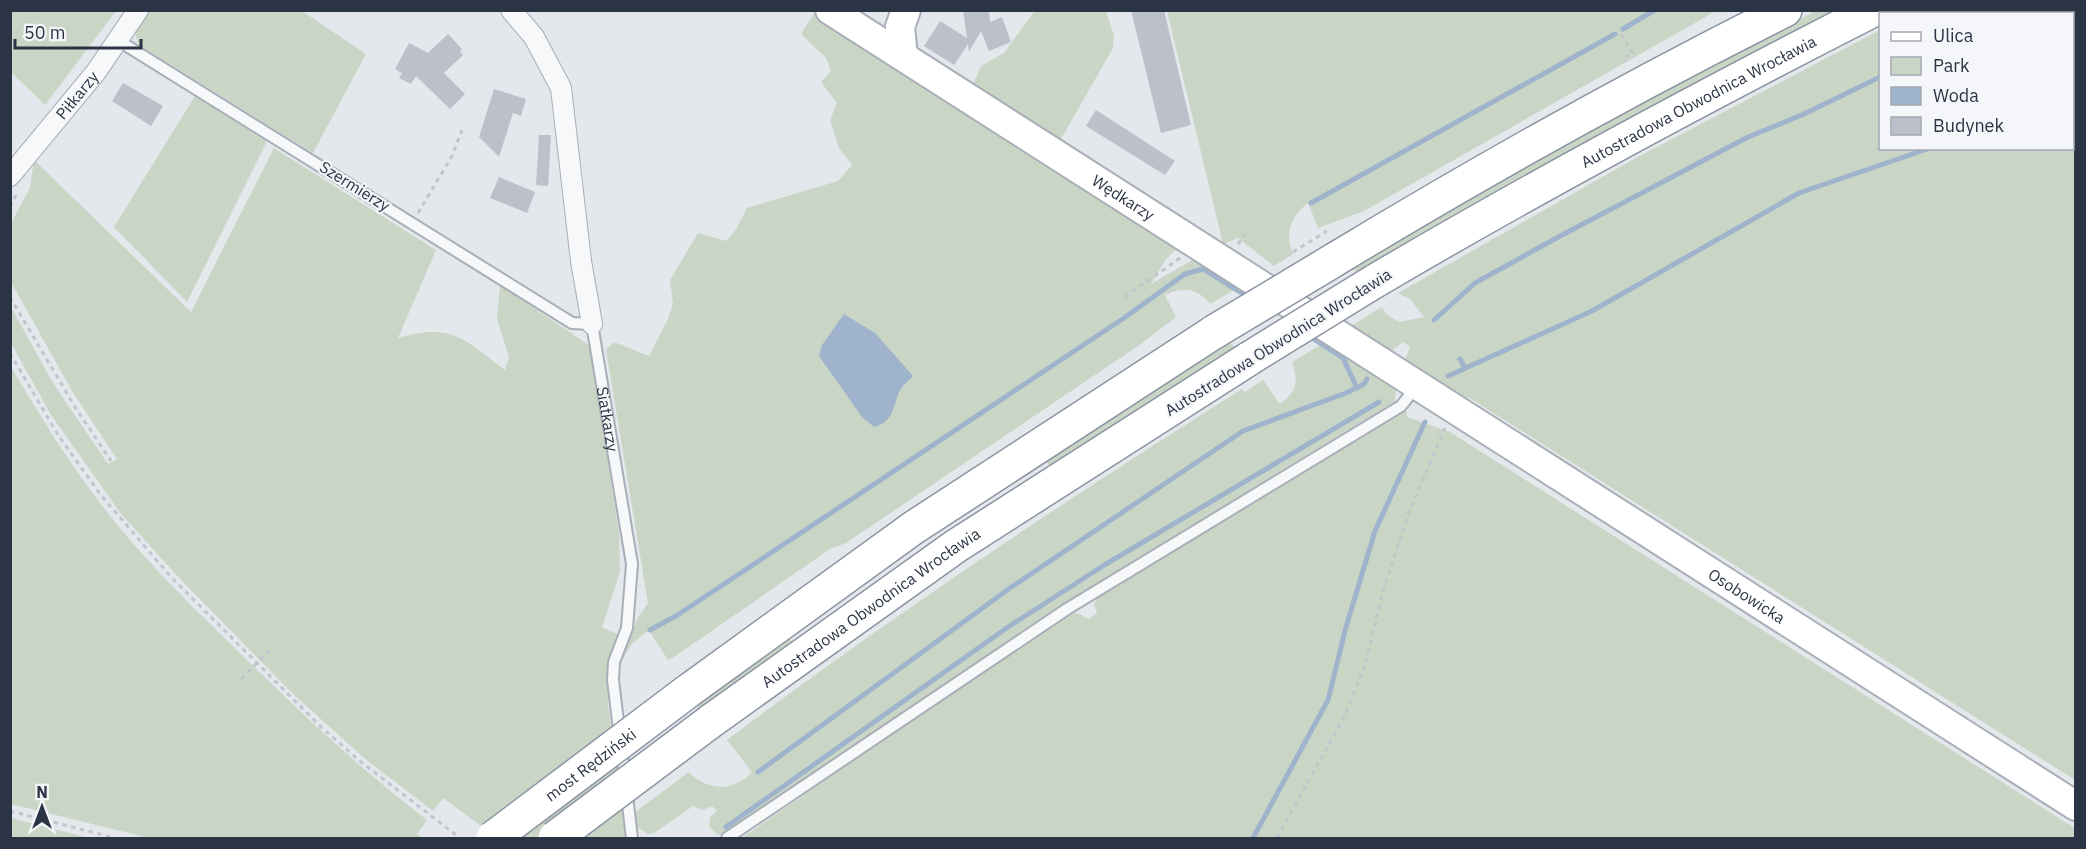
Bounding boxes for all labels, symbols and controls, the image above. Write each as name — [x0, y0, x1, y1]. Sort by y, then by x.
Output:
scale bar — [15, 12, 141, 50]
legend — [1879, 12, 2074, 150]
text: 50 m — [24, 21, 66, 44]
text: Ulica — [1933, 24, 1974, 47]
street label: Autostradowa Obwodnica Wrocławia — [1577, 31, 1820, 172]
text: Park — [1933, 54, 1970, 77]
street label: Piłkarzy — [51, 67, 103, 123]
text: Woda — [1933, 84, 1979, 107]
text: Budynek — [1933, 114, 2005, 137]
street label: Szermierzy — [316, 157, 394, 215]
street label: Wędkarzy — [1088, 170, 1158, 225]
street label: Autostradowa Obwodnica Wrocławia — [1161, 264, 1395, 420]
street label: Siatkarzy — [593, 385, 623, 453]
street label: Autostradowa Obwodnica Wrocławia — [757, 523, 984, 692]
street label: Osobowicka — [1705, 564, 1790, 628]
street label: most Rędziński — [541, 724, 640, 805]
north arrow — [12, 777, 72, 837]
text: N — [36, 782, 48, 802]

